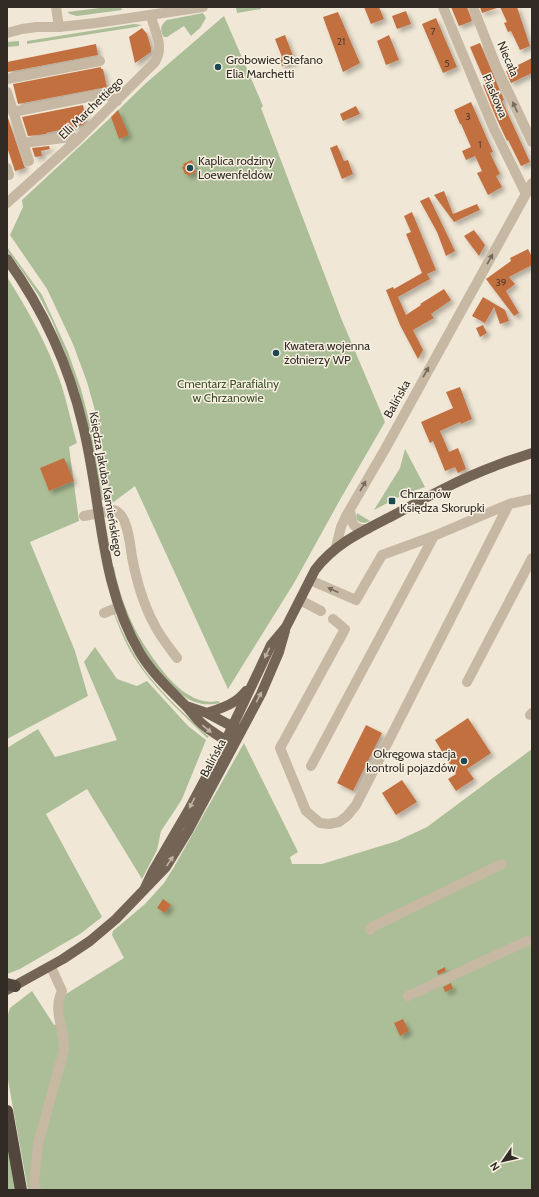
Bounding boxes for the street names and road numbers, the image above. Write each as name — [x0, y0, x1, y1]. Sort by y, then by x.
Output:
street label: Niecała — [494, 39, 523, 79]
street label: Piaskowa — [480, 72, 511, 120]
street label: Elli Marchettiego — [55, 73, 126, 142]
street label: Balińska — [380, 377, 413, 420]
street label: Księdza Jakuba Kamieńskiego — [86, 410, 127, 558]
street label: Balińska — [196, 736, 229, 779]

